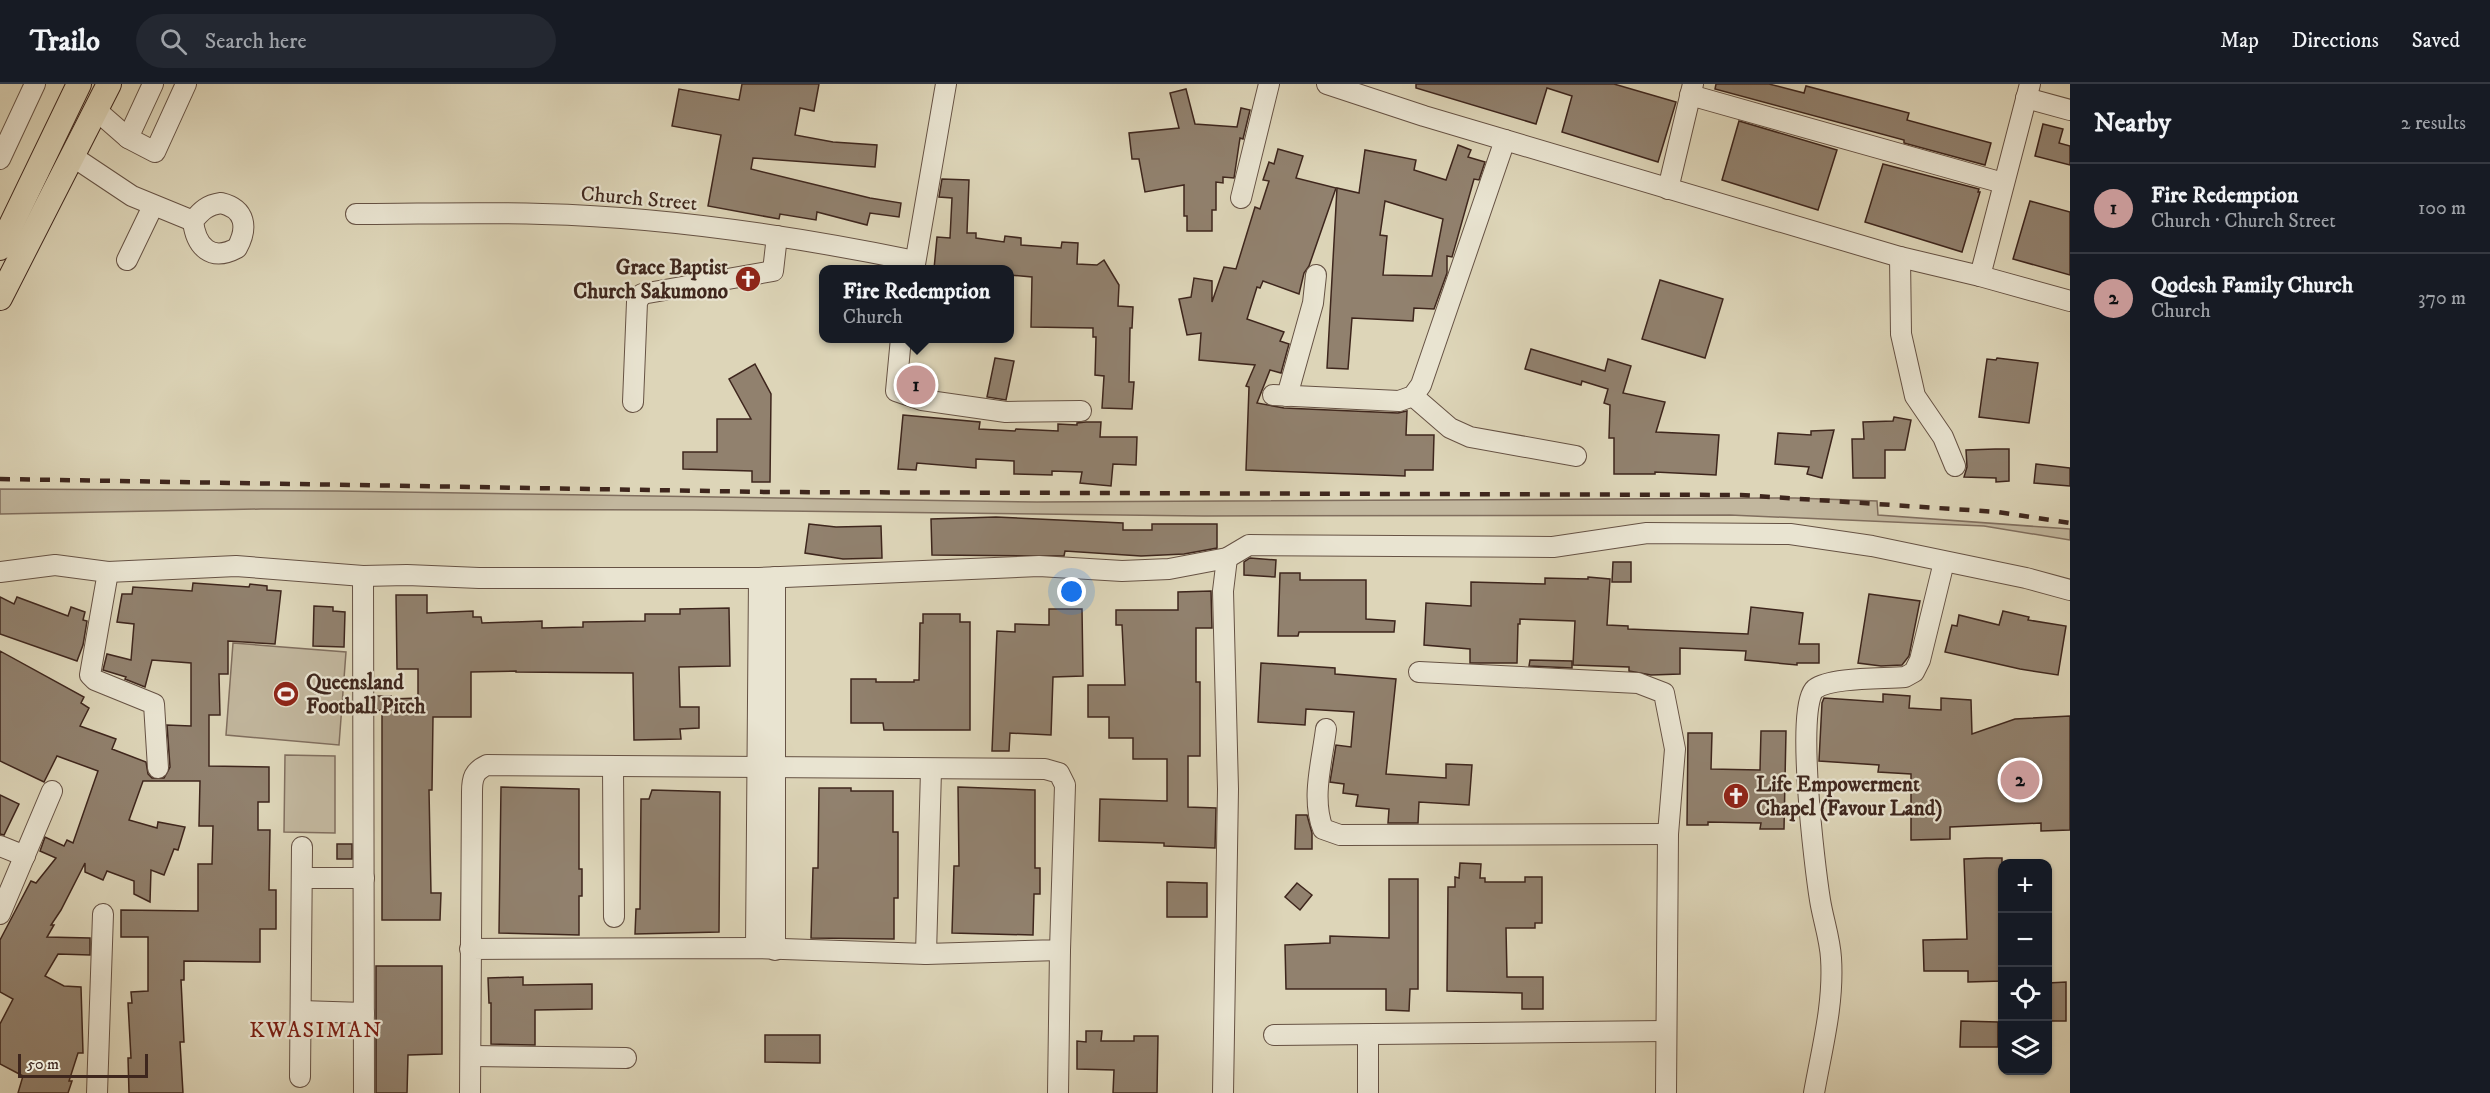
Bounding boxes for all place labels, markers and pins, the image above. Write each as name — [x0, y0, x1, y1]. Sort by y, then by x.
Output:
place label: Grace Baptist Church Sakumono — [573, 255, 728, 305]
church icon: Grace Baptist Church Sakumono — [733, 264, 763, 294]
pin: 1 — [896, 362, 936, 408]
place label: Queensland Football Pitch — [306, 670, 426, 720]
sports icon: Queensland Football Pitch — [271, 679, 301, 709]
pin: 2 — [2000, 758, 2040, 802]
place label: Life Empowerment Chapel (Favour Land) — [1756, 772, 1942, 822]
church icon: Life Empowerment Chapel (Favour Land) — [1721, 781, 1751, 811]

